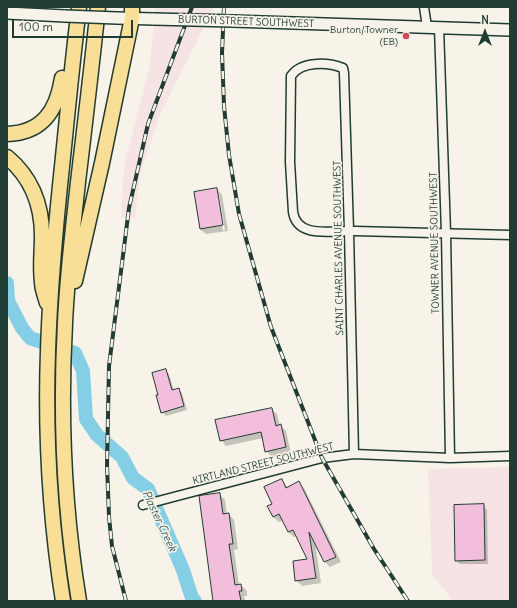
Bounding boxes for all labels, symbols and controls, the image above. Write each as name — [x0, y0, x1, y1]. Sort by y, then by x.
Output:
scale bar — [14, 12, 135, 38]
north arrow — [465, 12, 505, 52]
text: N — [481, 13, 489, 27]
street label: BURTON STREET SOUTHWEST — [178, 14, 314, 30]
text: 100 m — [19, 19, 53, 34]
place label: Burton/Towner (EB) — [330, 24, 398, 48]
marker: Burton/Towner (EB) — [401, 31, 411, 41]
street label: SAINT CHARLES AVENUE SOUTHWEST — [331, 160, 347, 336]
street label: TOWNER AVENUE SOUTHWEST — [428, 172, 442, 314]
street label: KIRTLAND STREET SOUTHWEST — [191, 441, 335, 487]
water label: Plaster Creek — [139, 488, 179, 554]

